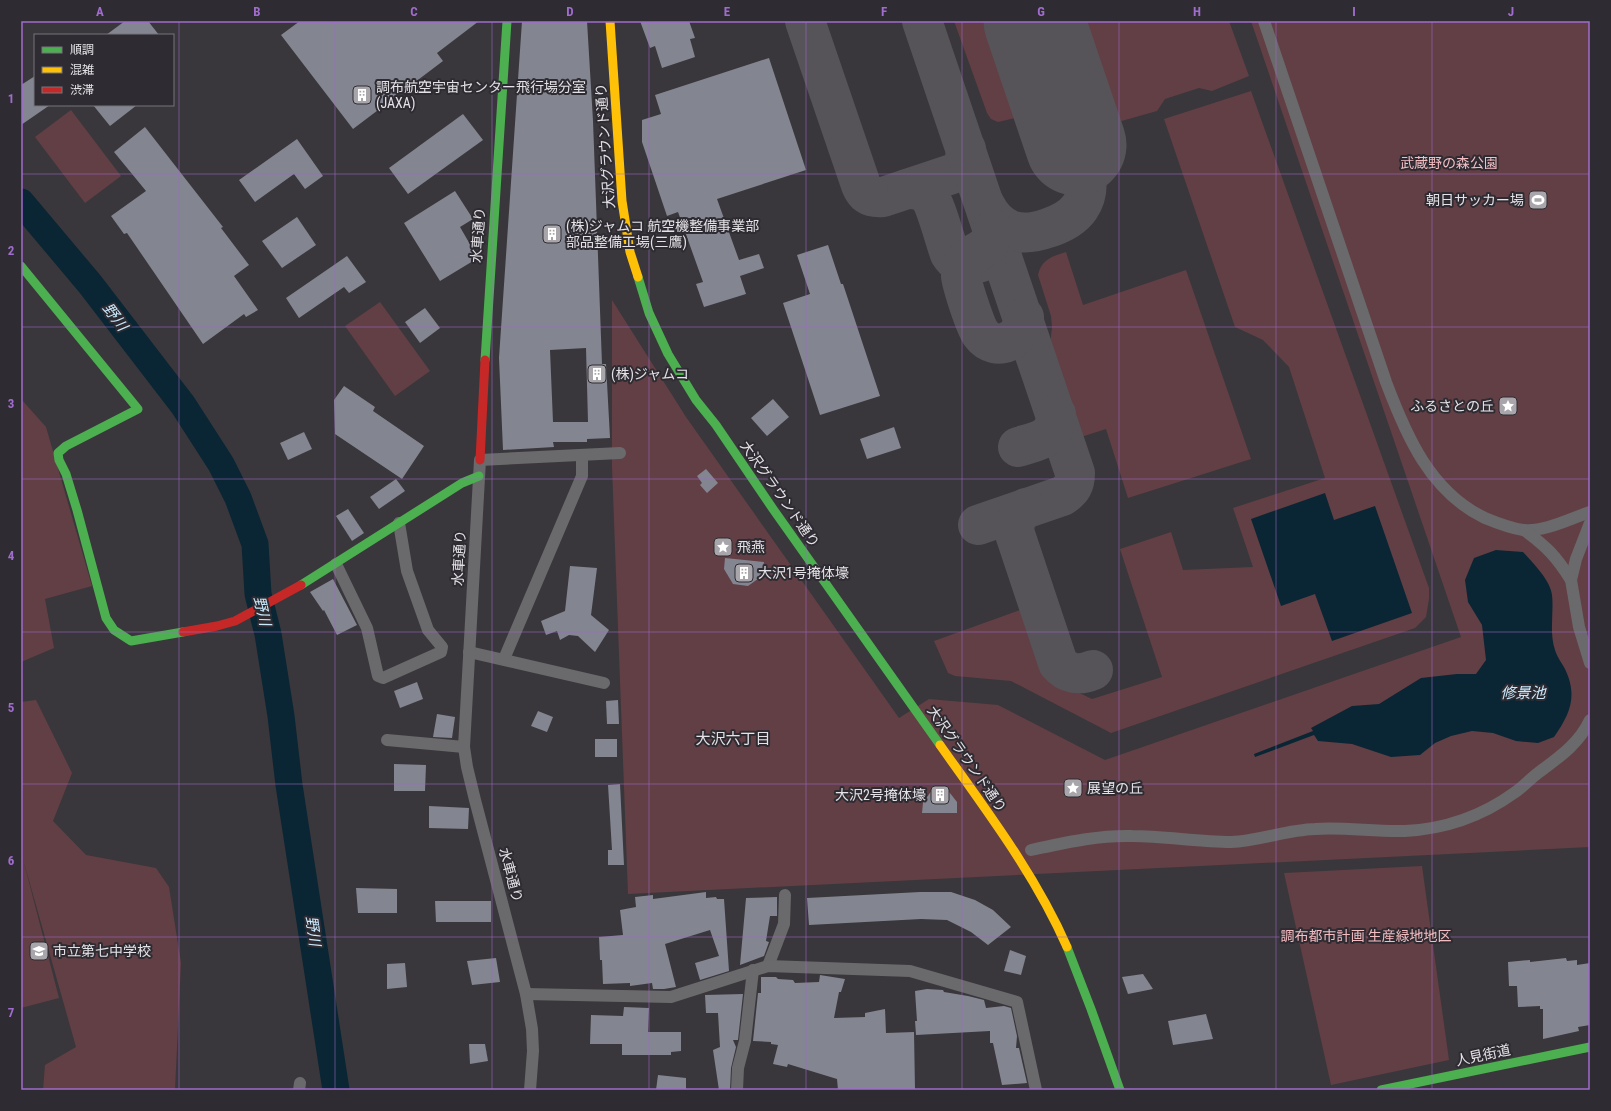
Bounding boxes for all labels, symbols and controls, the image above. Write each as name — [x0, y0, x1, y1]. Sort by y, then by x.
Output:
text: A — [96, 4, 104, 19]
text: B — [253, 4, 261, 19]
text: C — [410, 4, 418, 19]
text: D — [566, 4, 574, 19]
text: E — [724, 4, 731, 19]
text: F — [881, 4, 887, 19]
text: G — [1037, 4, 1045, 19]
text: H — [1193, 4, 1201, 19]
text: I — [1352, 4, 1356, 19]
text: J — [1508, 4, 1514, 19]
legend — [34, 34, 174, 106]
text: 順調 — [70, 43, 94, 57]
text: 混雑 — [70, 63, 94, 77]
place label: 調布航空宇宙センター飛行場分室 (JAXA) — [376, 79, 586, 112]
text: 渋滞 — [70, 83, 94, 97]
street label: 大沢グラウンド通り — [593, 83, 617, 209]
building icon: 調布航空宇宙センター飛行場分室 (JAXA) — [351, 84, 373, 106]
text: 1 — [8, 91, 14, 106]
park label: 武蔵野の森公園 — [1400, 155, 1498, 171]
sports icon: 朝日サッカー場 — [1527, 189, 1549, 211]
place label: 朝日サッカー場 — [1426, 192, 1524, 208]
street label: 水車通り — [468, 207, 488, 263]
place label: (株)ジャムコ 航空機整備事業部 部品整備工場(三鷹) — [566, 218, 759, 251]
building icon: (株)ジャムコ 航空機整備事業部 部品整備工場(三鷹) — [541, 223, 563, 245]
text: 2 — [8, 243, 15, 258]
water label: 野川 — [99, 300, 132, 336]
building icon: (株)ジャムコ — [586, 363, 608, 385]
place label: (株)ジャムコ — [611, 366, 689, 383]
place icon: ふるさとの丘 — [1497, 395, 1519, 417]
text: 3 — [8, 396, 14, 411]
place label: ふるさとの丘 — [1410, 398, 1494, 414]
street label: 大沢グラウンド通り — [737, 438, 823, 550]
street label: 水車通り — [450, 530, 468, 586]
place icon: 飛燕 — [712, 536, 734, 558]
place label: 飛燕 — [737, 539, 765, 555]
text: 4 — [8, 548, 15, 563]
building icon: 大沢1号掩体壕 — [733, 562, 755, 584]
place label: 大沢1号掩体壕 — [758, 565, 849, 581]
water label: 野川 — [250, 594, 275, 630]
water label: 修景池 — [1500, 684, 1547, 702]
text: 5 — [8, 700, 15, 715]
street label: 大沢グラウンド通り — [924, 703, 1010, 815]
district label: 大沢六丁目 — [695, 730, 771, 748]
place icon: 展望の丘 — [1062, 777, 1084, 799]
place label: 展望の丘 — [1087, 780, 1143, 796]
building icon: 大沢2号掩体壕 — [929, 784, 951, 806]
place label: 大沢2号掩体壕 — [835, 787, 926, 803]
street label: 水車通り — [496, 846, 526, 904]
text: 6 — [8, 853, 15, 868]
water label: 野川 — [302, 915, 324, 949]
park label: 調布都市計画 生産緑地地区 — [1280, 928, 1452, 944]
school or university icon: 市立第七中学校 — [28, 940, 50, 962]
place label: 市立第七中学校 — [53, 943, 151, 959]
text: 7 — [8, 1005, 15, 1020]
street label: 人見街道 — [1454, 1041, 1512, 1069]

